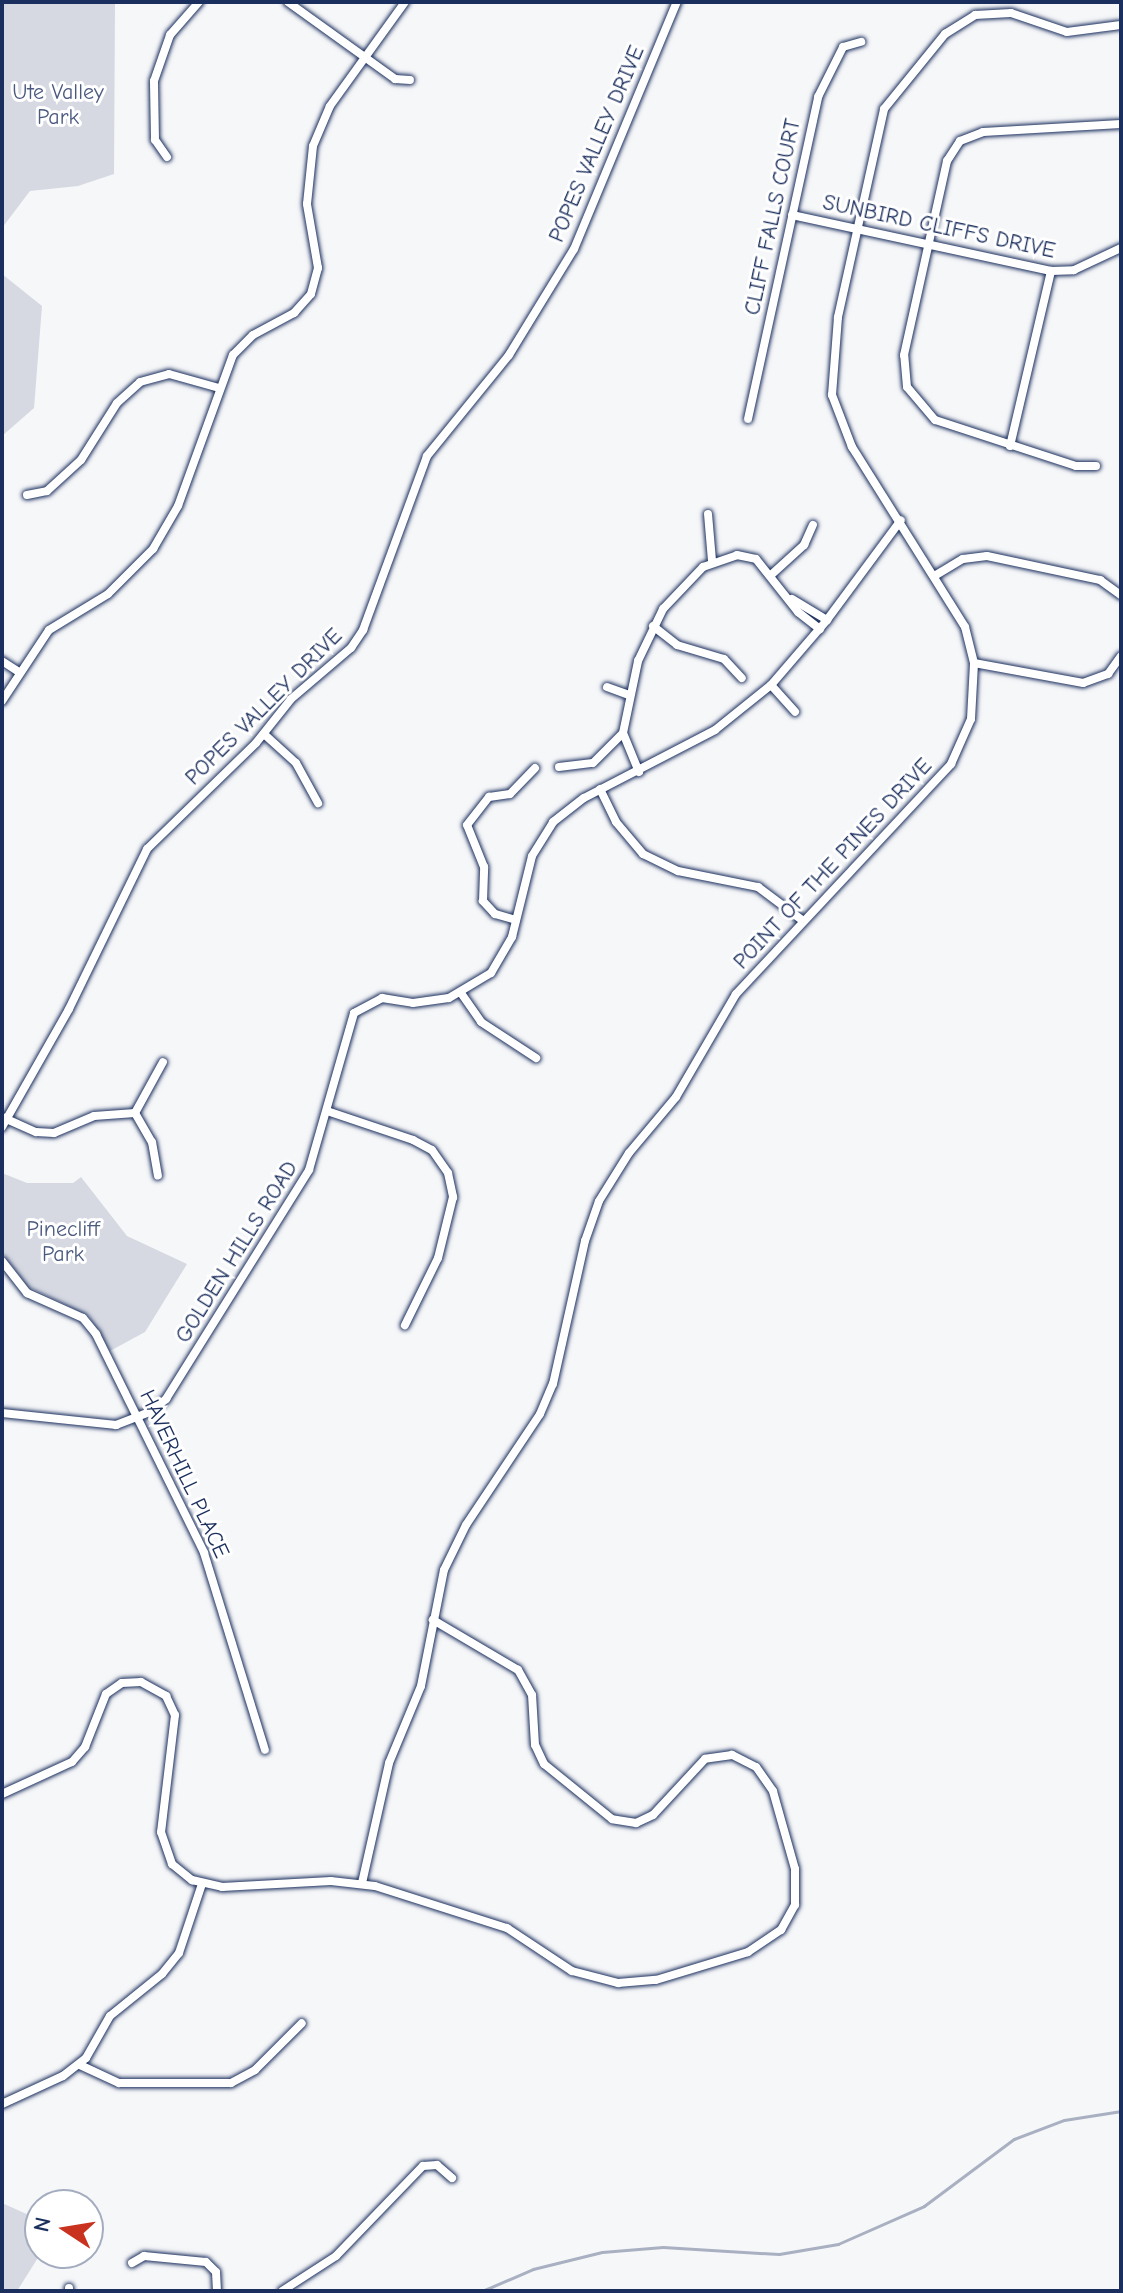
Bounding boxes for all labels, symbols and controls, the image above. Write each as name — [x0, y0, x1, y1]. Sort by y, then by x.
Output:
street label: POPES VALLEY DRIVE — [544, 42, 650, 246]
park label: Ute Valley Park — [12, 79, 104, 130]
street label: CLIFF FALLS COURT — [739, 116, 807, 318]
street label: SUNBIRD CLIFFS DRIVE — [820, 189, 1058, 265]
street label: POPES VALLEY DRIVE — [180, 623, 348, 791]
street label: POINT OF THE PINES DRIVE — [728, 753, 938, 975]
street label: GOLDEN HILLS ROAD — [170, 1156, 304, 1348]
park label: Pinecliff Park — [26, 1216, 100, 1268]
street label: HAVERHILL PLACE — [133, 1386, 235, 1562]
north arrow — [24, 2189, 104, 2269]
text: N — [28, 2215, 57, 2234]

